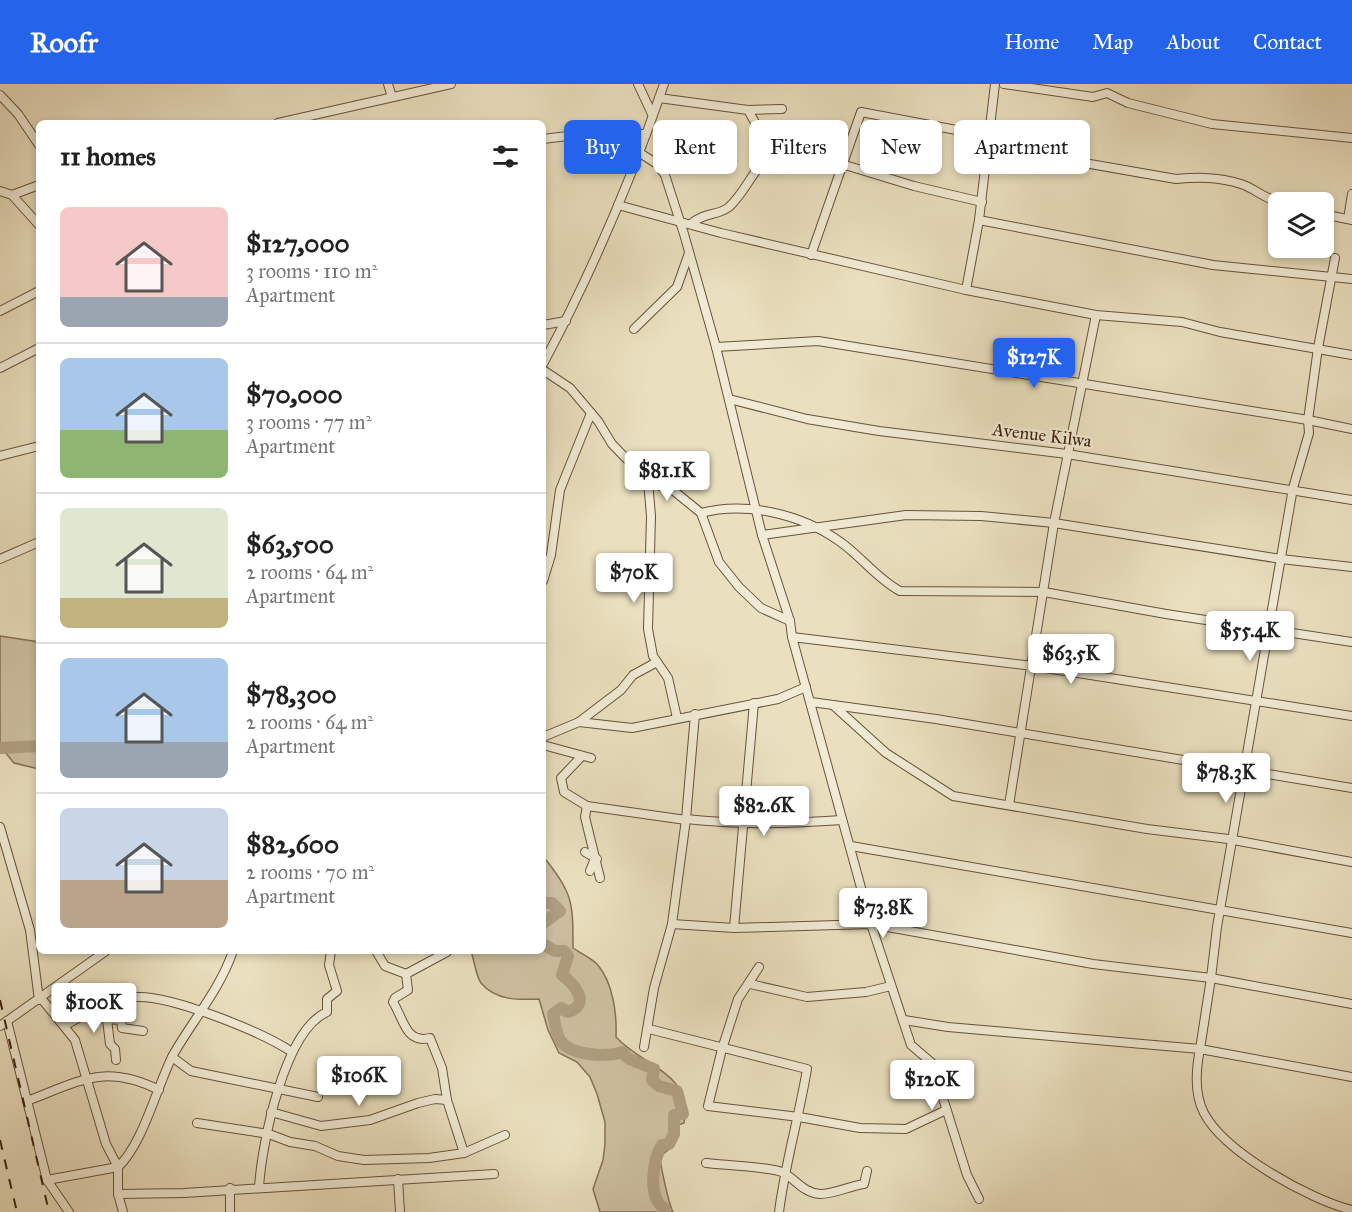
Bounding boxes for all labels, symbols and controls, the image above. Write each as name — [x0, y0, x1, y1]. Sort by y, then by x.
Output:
text: Roofr — [30, 25, 98, 60]
text: Home — [1004, 29, 1059, 55]
text: Map — [1092, 29, 1133, 55]
text: About — [1166, 29, 1220, 55]
text: Contact — [1253, 29, 1322, 55]
chip: Buy — [564, 120, 641, 174]
chip: Rent — [653, 120, 737, 174]
chip: Filters — [749, 120, 848, 174]
chip: New — [860, 120, 942, 174]
chip: Apartment — [954, 120, 1090, 174]
text: 11 homes — [60, 140, 156, 172]
icon: filters — [489, 140, 522, 173]
map controls — [1268, 192, 1334, 258]
button: layers — [1268, 192, 1334, 258]
text: $127,000 — [246, 227, 350, 259]
icon: home — [108, 231, 180, 303]
text: 3 rooms · 110 m² — [246, 259, 377, 283]
text: Apartment — [246, 283, 335, 307]
pin: $127K — [992, 338, 1076, 389]
text: $127K — [1007, 345, 1061, 369]
text: $70,000 — [246, 378, 343, 410]
icon: home — [108, 382, 180, 454]
text: 3 rooms · 77 m² — [246, 410, 371, 434]
street label: Avenue Kilwa — [990, 418, 1093, 452]
text: Apartment — [246, 434, 335, 458]
pin: $81.1K — [618, 451, 716, 502]
text: $81.1K — [639, 458, 695, 482]
text: $63,500 — [246, 528, 334, 560]
icon: home — [108, 532, 180, 604]
pin: $70K — [598, 553, 670, 604]
text: 2 rooms · 64 m² — [246, 560, 373, 584]
text: $70K — [610, 560, 658, 584]
text: Apartment — [246, 584, 335, 608]
pin: $55.4K — [1201, 611, 1299, 662]
text: $55.4K — [1220, 618, 1280, 642]
pin: $63.5K — [1022, 634, 1120, 685]
text: $63.5K — [1042, 641, 1100, 665]
text: $78,300 — [246, 678, 337, 710]
icon: home — [108, 682, 180, 754]
text: 2 rooms · 64 m² — [246, 710, 373, 734]
text: Apartment — [246, 734, 335, 758]
pin: $78.3K — [1177, 753, 1275, 804]
text: $78.3K — [1196, 760, 1256, 784]
pin: $82.6K — [715, 786, 813, 837]
text: $82.6K — [733, 793, 795, 817]
text: $82,600 — [246, 828, 339, 860]
icon: home — [108, 832, 180, 904]
text: 2 rooms · 70 m² — [246, 860, 374, 884]
text: Apartment — [246, 884, 335, 908]
pin: $73.8K — [834, 888, 932, 939]
text: $73.8K — [853, 895, 913, 919]
pin: $100K — [52, 983, 136, 1034]
text: $100K — [65, 990, 123, 1014]
pin: $106K — [317, 1056, 401, 1107]
pin: $120K — [890, 1060, 974, 1111]
text: $106K — [331, 1063, 387, 1087]
text: $120K — [904, 1067, 960, 1091]

